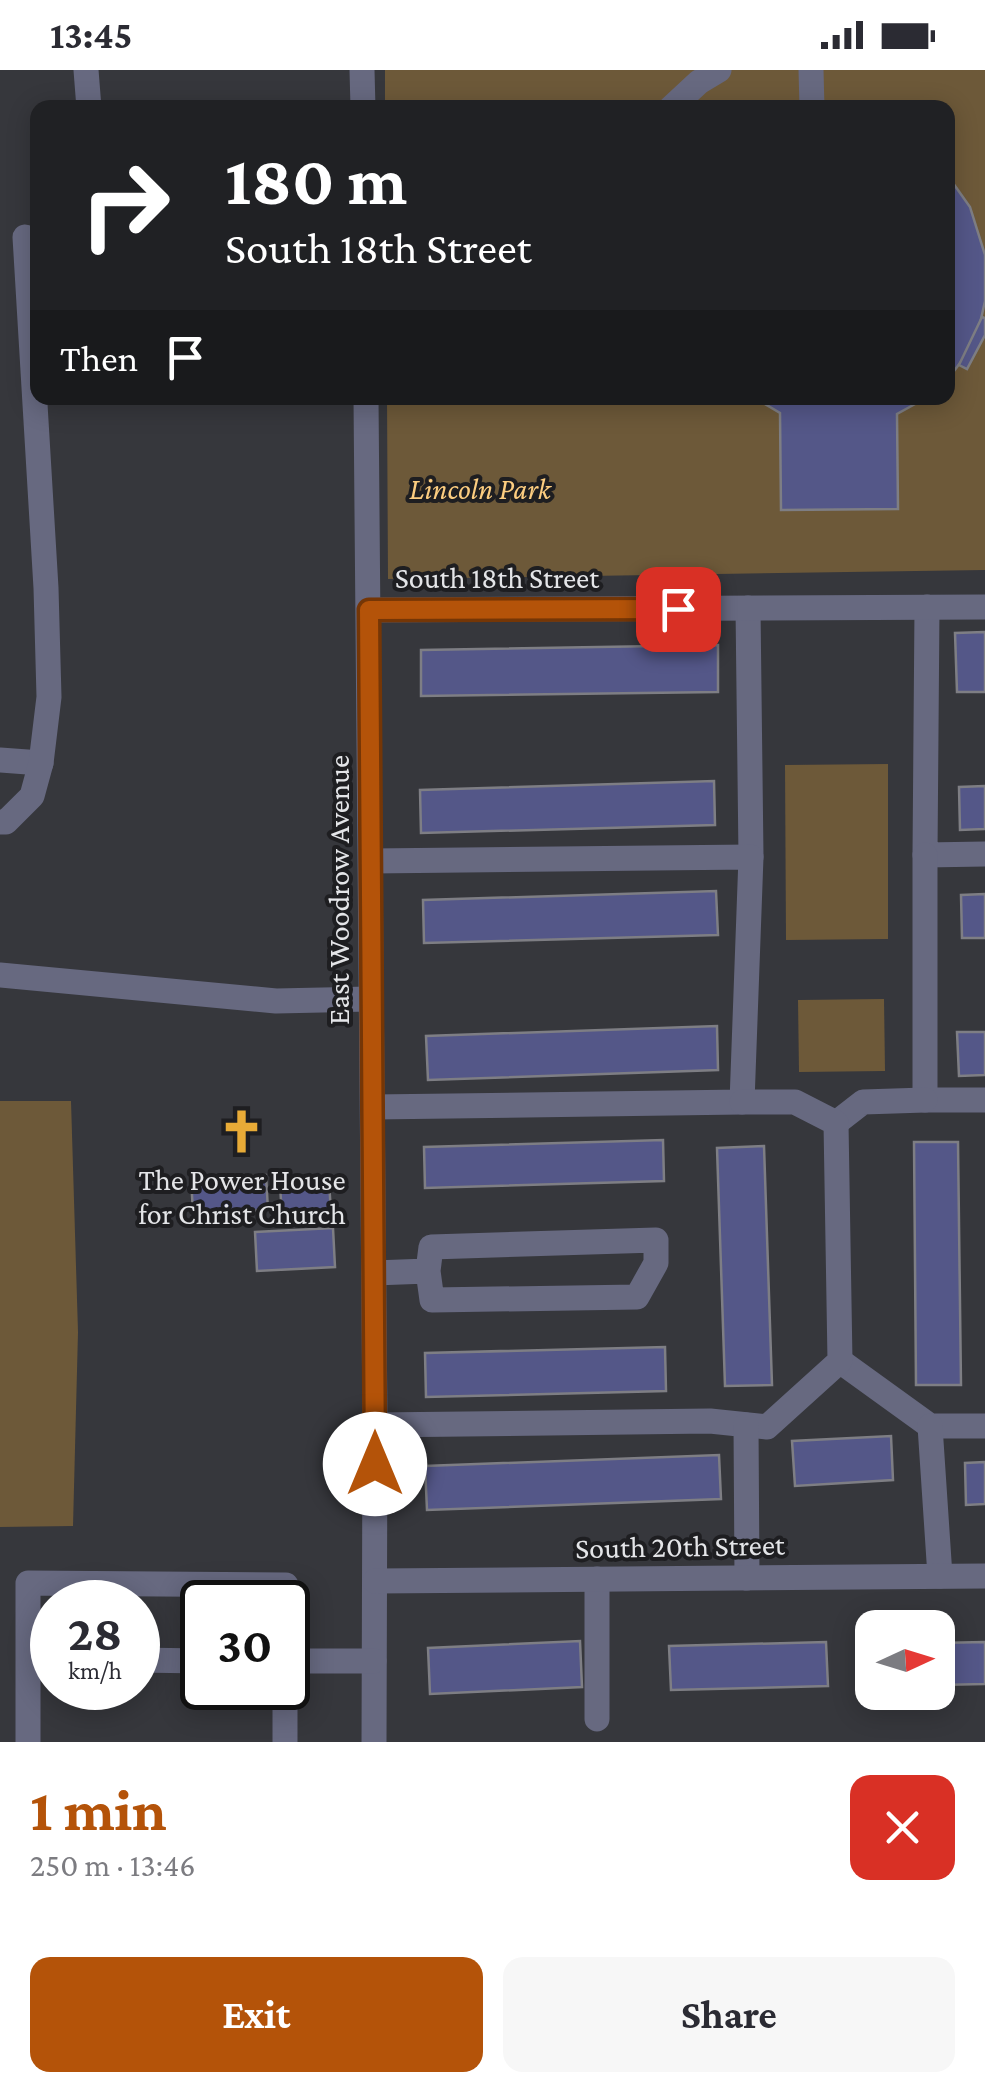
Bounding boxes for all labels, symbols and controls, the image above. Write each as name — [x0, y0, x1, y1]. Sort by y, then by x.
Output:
text: 13:45 — [50, 14, 132, 56]
icon: right — [60, 140, 190, 270]
text: 180 m — [225, 141, 407, 219]
text: South 18th Street — [225, 223, 532, 273]
icon: arrive — [158, 330, 213, 385]
text: Then — [60, 337, 138, 379]
park label: Lincoln Park — [409, 472, 553, 505]
street label: South 18th Street — [395, 561, 600, 594]
pin — [636, 567, 721, 652]
icon: arrive — [651, 582, 706, 637]
street label: East Woodrow Avenue — [322, 755, 355, 1025]
church icon: The Power House for Christ Church — [218, 1108, 266, 1156]
place label: The Power House for Christ Church — [138, 1163, 346, 1230]
position arrow — [323, 1412, 427, 1516]
street label: South 20th Street — [575, 1528, 786, 1564]
speed limit sign: 30 — [180, 1580, 310, 1710]
text: 28 — [68, 1605, 122, 1661]
north arrow — [855, 1610, 955, 1710]
map controls — [855, 1610, 955, 1710]
text: km/h — [68, 1657, 122, 1684]
button: close — [850, 1775, 955, 1880]
text: 1 min — [30, 1776, 167, 1843]
text: 250 m · 13:46 — [30, 1847, 196, 1883]
button: Exit — [30, 1957, 483, 2072]
button: Share — [503, 1957, 955, 2072]

